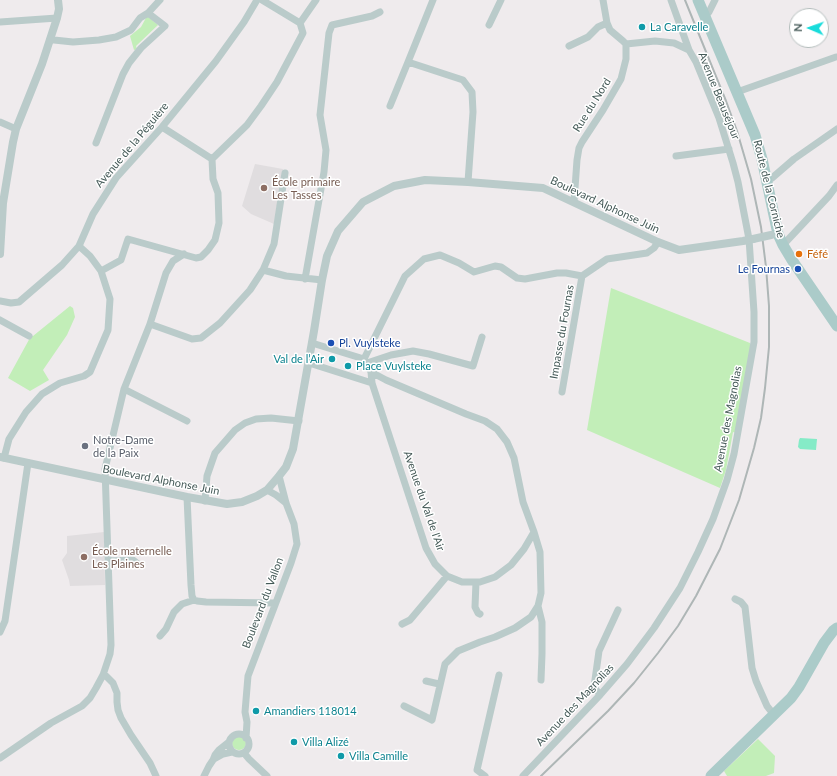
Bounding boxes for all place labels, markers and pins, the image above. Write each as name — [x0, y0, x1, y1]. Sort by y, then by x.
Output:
place label: La Caravelle — [650, 20, 708, 34]
marker: La Caravelle — [637, 22, 647, 32]
place label: École primaire Les Tasses — [272, 175, 340, 201]
marker: École primaire Les Tasses — [259, 183, 269, 193]
place label: Féfé — [807, 247, 828, 261]
marker: Féfé — [794, 249, 804, 259]
place label: Le Fournas — [738, 262, 790, 276]
marker: Le Fournas — [793, 264, 803, 274]
place label: Pl. Vuylsteke — [339, 336, 400, 350]
marker: Pl. Vuylsteke — [326, 338, 336, 348]
place label: Val de l’Air — [273, 352, 324, 366]
marker: Val de l’Air — [327, 354, 337, 364]
place label: Place Vuylsteke — [356, 359, 431, 373]
marker: Place Vuylsteke — [343, 361, 353, 371]
place label: Notre-Dame de la Paix — [93, 433, 154, 459]
marker: Notre-Dame de la Paix — [80, 441, 90, 451]
place label: École maternelle Les Plaines — [92, 544, 172, 570]
marker: École maternelle Les Plaines — [79, 552, 89, 562]
place label: Amandiers 118014 — [264, 704, 357, 718]
marker: Amandiers 118014 — [251, 706, 261, 716]
place label: Villa Alizé — [302, 735, 349, 749]
marker: Villa Alizé — [289, 737, 299, 747]
place label: Villa Camille — [349, 749, 408, 763]
marker: Villa Camille — [336, 751, 346, 761]

